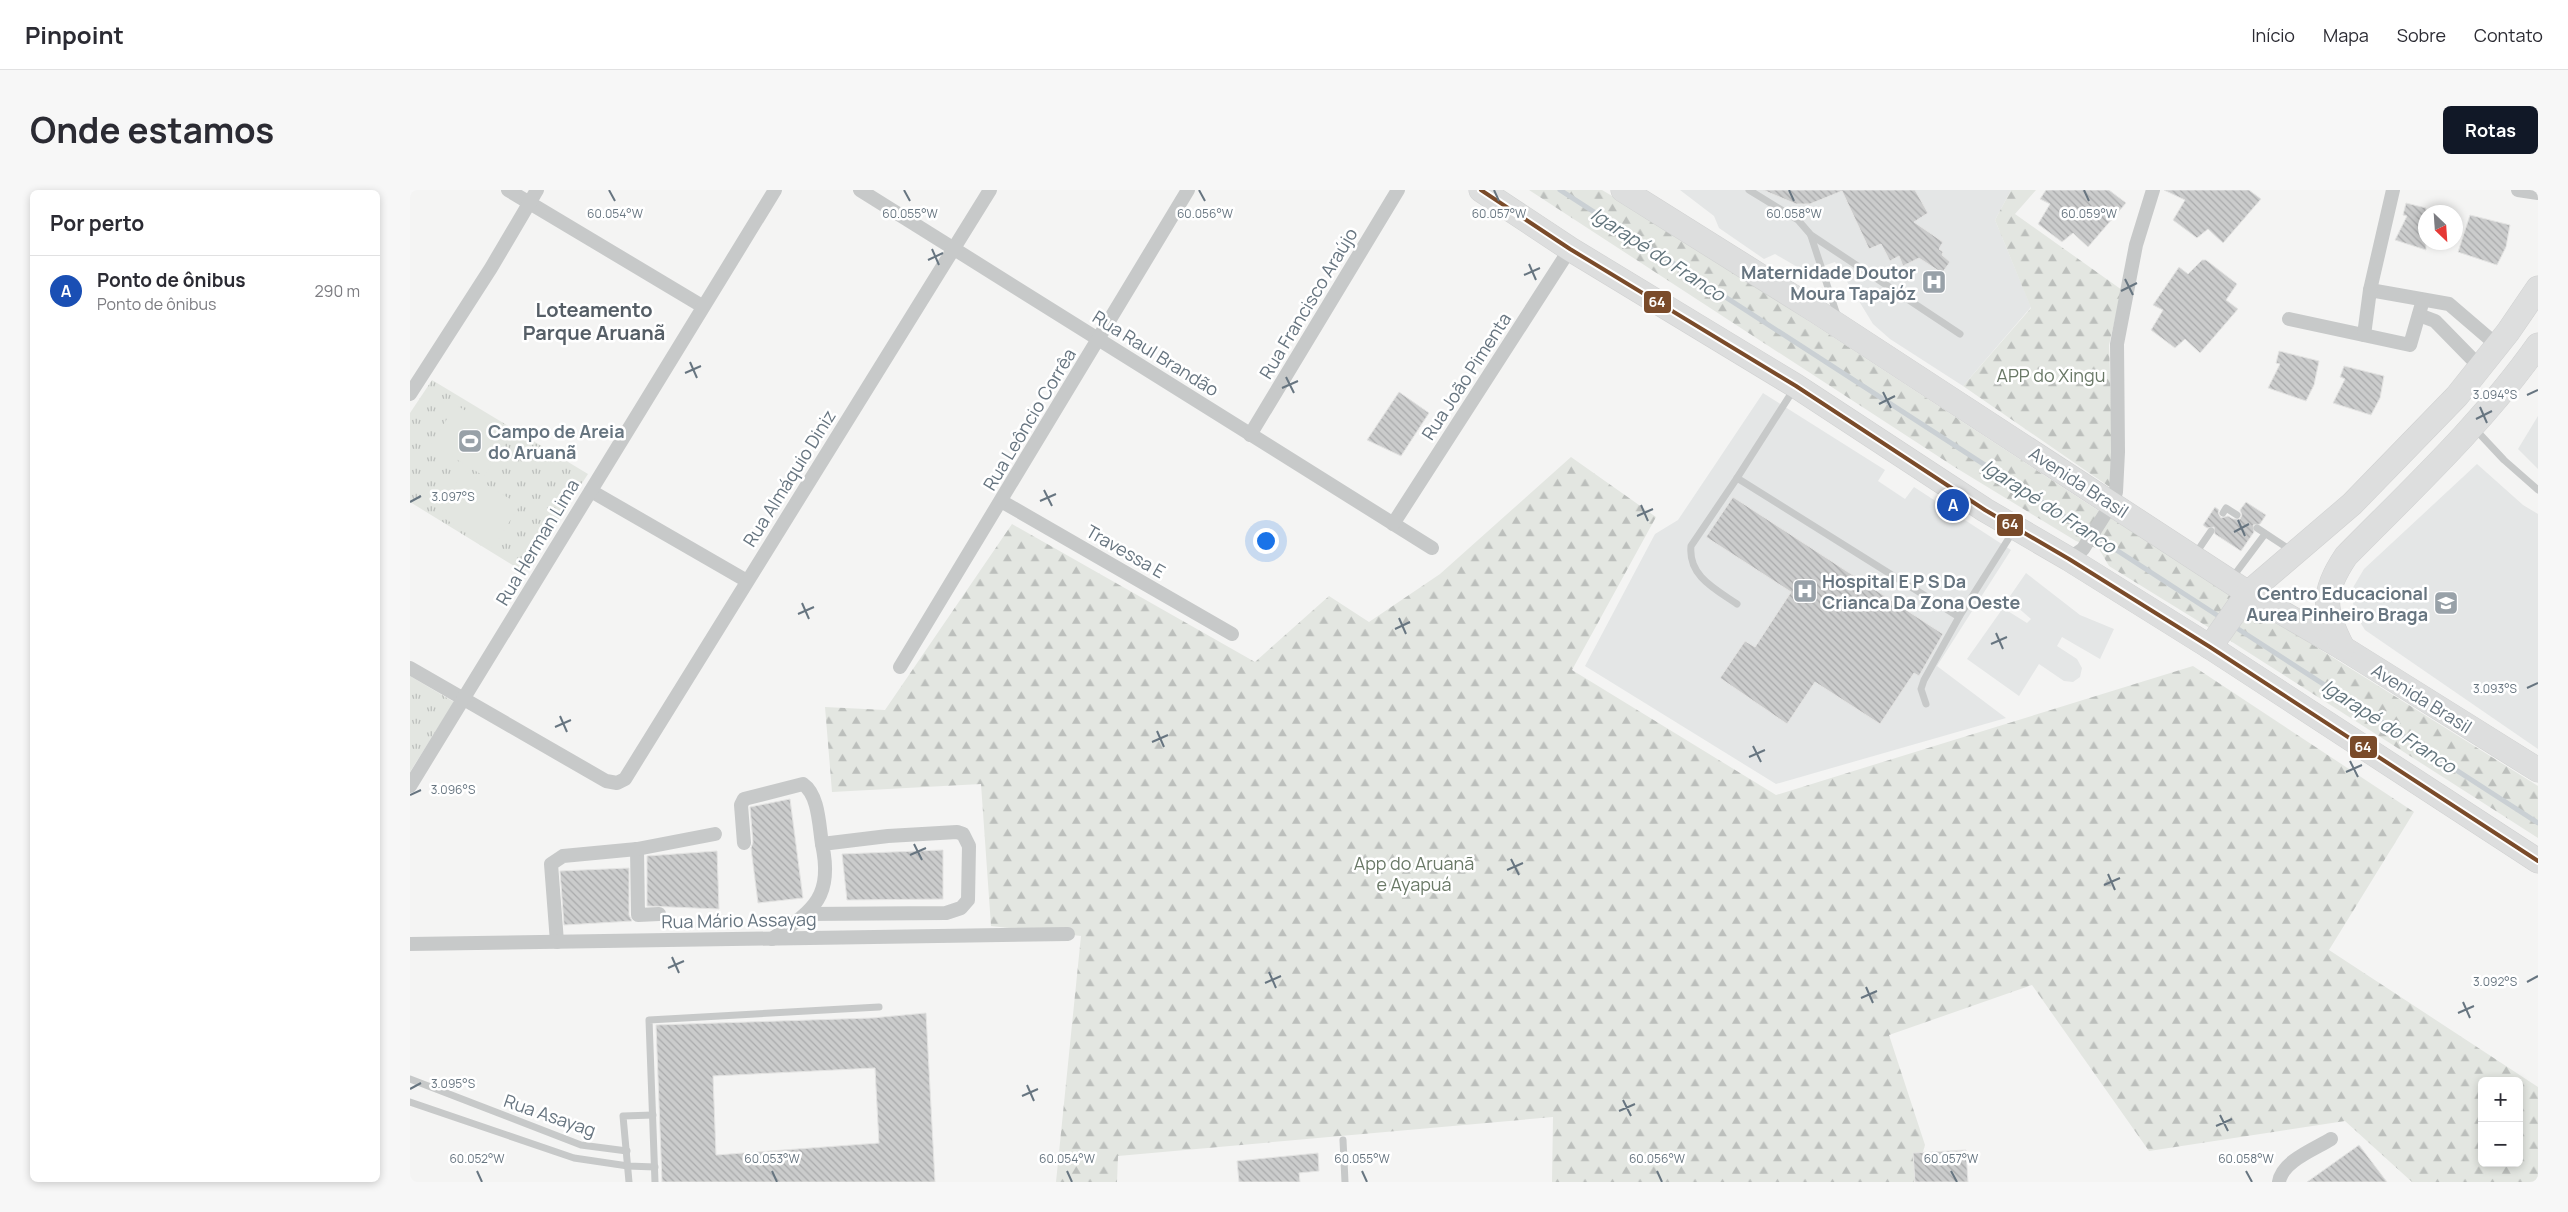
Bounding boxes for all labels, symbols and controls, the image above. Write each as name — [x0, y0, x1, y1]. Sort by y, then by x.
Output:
text: Pinpoint — [25, 18, 124, 51]
text: Início — [2251, 23, 2295, 47]
text: Mapa — [2323, 23, 2369, 47]
text: Sobre — [2397, 23, 2446, 47]
text: Contato — [2474, 23, 2543, 47]
text: Onde estamos — [30, 106, 274, 154]
button: Rotas — [2443, 106, 2538, 154]
water label: Igarapé do Franco — [1586, 201, 1732, 308]
text: 60.054°W — [587, 205, 644, 222]
text: 60.055°W — [882, 205, 939, 222]
text: 60.056°W — [1177, 205, 1234, 222]
text: 60.057°W — [1472, 205, 1527, 222]
text: 60.058°W — [1766, 205, 1823, 222]
text: 60.059°W — [2061, 205, 2118, 222]
north arrow — [2418, 205, 2463, 250]
text: Por perto — [50, 209, 144, 237]
street label: Rua Francisco Araújo — [1253, 223, 1363, 383]
place label: Maternidade Doutor Moura Tapajóz — [1741, 260, 1916, 305]
text: Ponto de ônibus — [97, 267, 246, 293]
hospital icon: Maternidade Doutor Moura Tapajóz — [1921, 269, 1947, 295]
text: A — [61, 280, 71, 302]
text: 290 m — [314, 280, 360, 302]
line badge: 64 — [1643, 290, 1672, 314]
text: 64 — [1648, 292, 1666, 311]
text: Ponto de ônibus — [97, 293, 216, 315]
district label: Loteamento Parque Aruanã — [523, 296, 665, 346]
street label: Rua Raul Brandão — [1088, 305, 1224, 401]
street label: Rua João Pimenta — [1416, 308, 1516, 444]
street label: Rua Leôncio Corrêa — [977, 344, 1081, 494]
park label: APP do Xingu — [1997, 363, 2105, 387]
text: 3.094°S — [2473, 386, 2517, 403]
street label: Rua Almáquio Diniz — [737, 405, 841, 551]
place label: Campo de Areia do Aruanã — [488, 419, 625, 464]
sports icon: Campo de Areia do Aruanã — [457, 428, 483, 454]
street label: Avenida Brasil — [2025, 441, 2133, 523]
water label: Igarapé do Franco — [1977, 453, 2123, 560]
street label: Rua Herman Lima — [490, 474, 584, 610]
pin: A — [1937, 486, 1969, 524]
text: 3.097°S — [431, 488, 475, 505]
line badge: 64 — [1996, 513, 2024, 537]
text: 64 — [2001, 514, 2019, 533]
street label: Travessa E — [1082, 519, 1170, 583]
your location — [1253, 528, 1279, 554]
place label: Hospital E P S Da Crianca Da Zona Oeste — [1822, 569, 2020, 614]
hospital icon: Hospital E P S Da Crianca Da Zona Oeste — [1792, 578, 1818, 604]
place label: Centro Educacional Aurea Pinheiro Braga — [2246, 581, 2428, 626]
school or university icon: Centro Educacional Aurea Pinheiro Braga — [2433, 590, 2459, 616]
street label: Avenida Brasil — [2367, 658, 2477, 738]
water label: Igarapé do Franco — [2317, 673, 2463, 780]
text: 3.093°S — [2473, 680, 2517, 697]
line badge: 64 — [2349, 735, 2378, 759]
text: 64 — [2354, 737, 2372, 756]
text: 3.096°S — [431, 781, 475, 798]
park label: App do Aruanã e Ayapuá — [1354, 851, 1474, 896]
street label: Rua Mário Assayag — [661, 907, 817, 933]
text: 3.092°S — [2473, 973, 2517, 990]
text: 3.095°S — [431, 1075, 475, 1092]
map controls — [2478, 1077, 2523, 1167]
button: + — [2478, 1077, 2523, 1122]
street label: Rua Asayag — [501, 1088, 599, 1142]
button: − — [2478, 1122, 2523, 1167]
text: 60.052°W — [449, 1150, 505, 1167]
text: 60.053°W — [744, 1150, 800, 1167]
text: 60.054°W — [1039, 1150, 1096, 1167]
text: 60.055°W — [1334, 1150, 1391, 1167]
text: 60.056°W — [1629, 1150, 1686, 1167]
text: 60.057°W — [1924, 1150, 1979, 1167]
text: 60.058°W — [2218, 1150, 2275, 1167]

